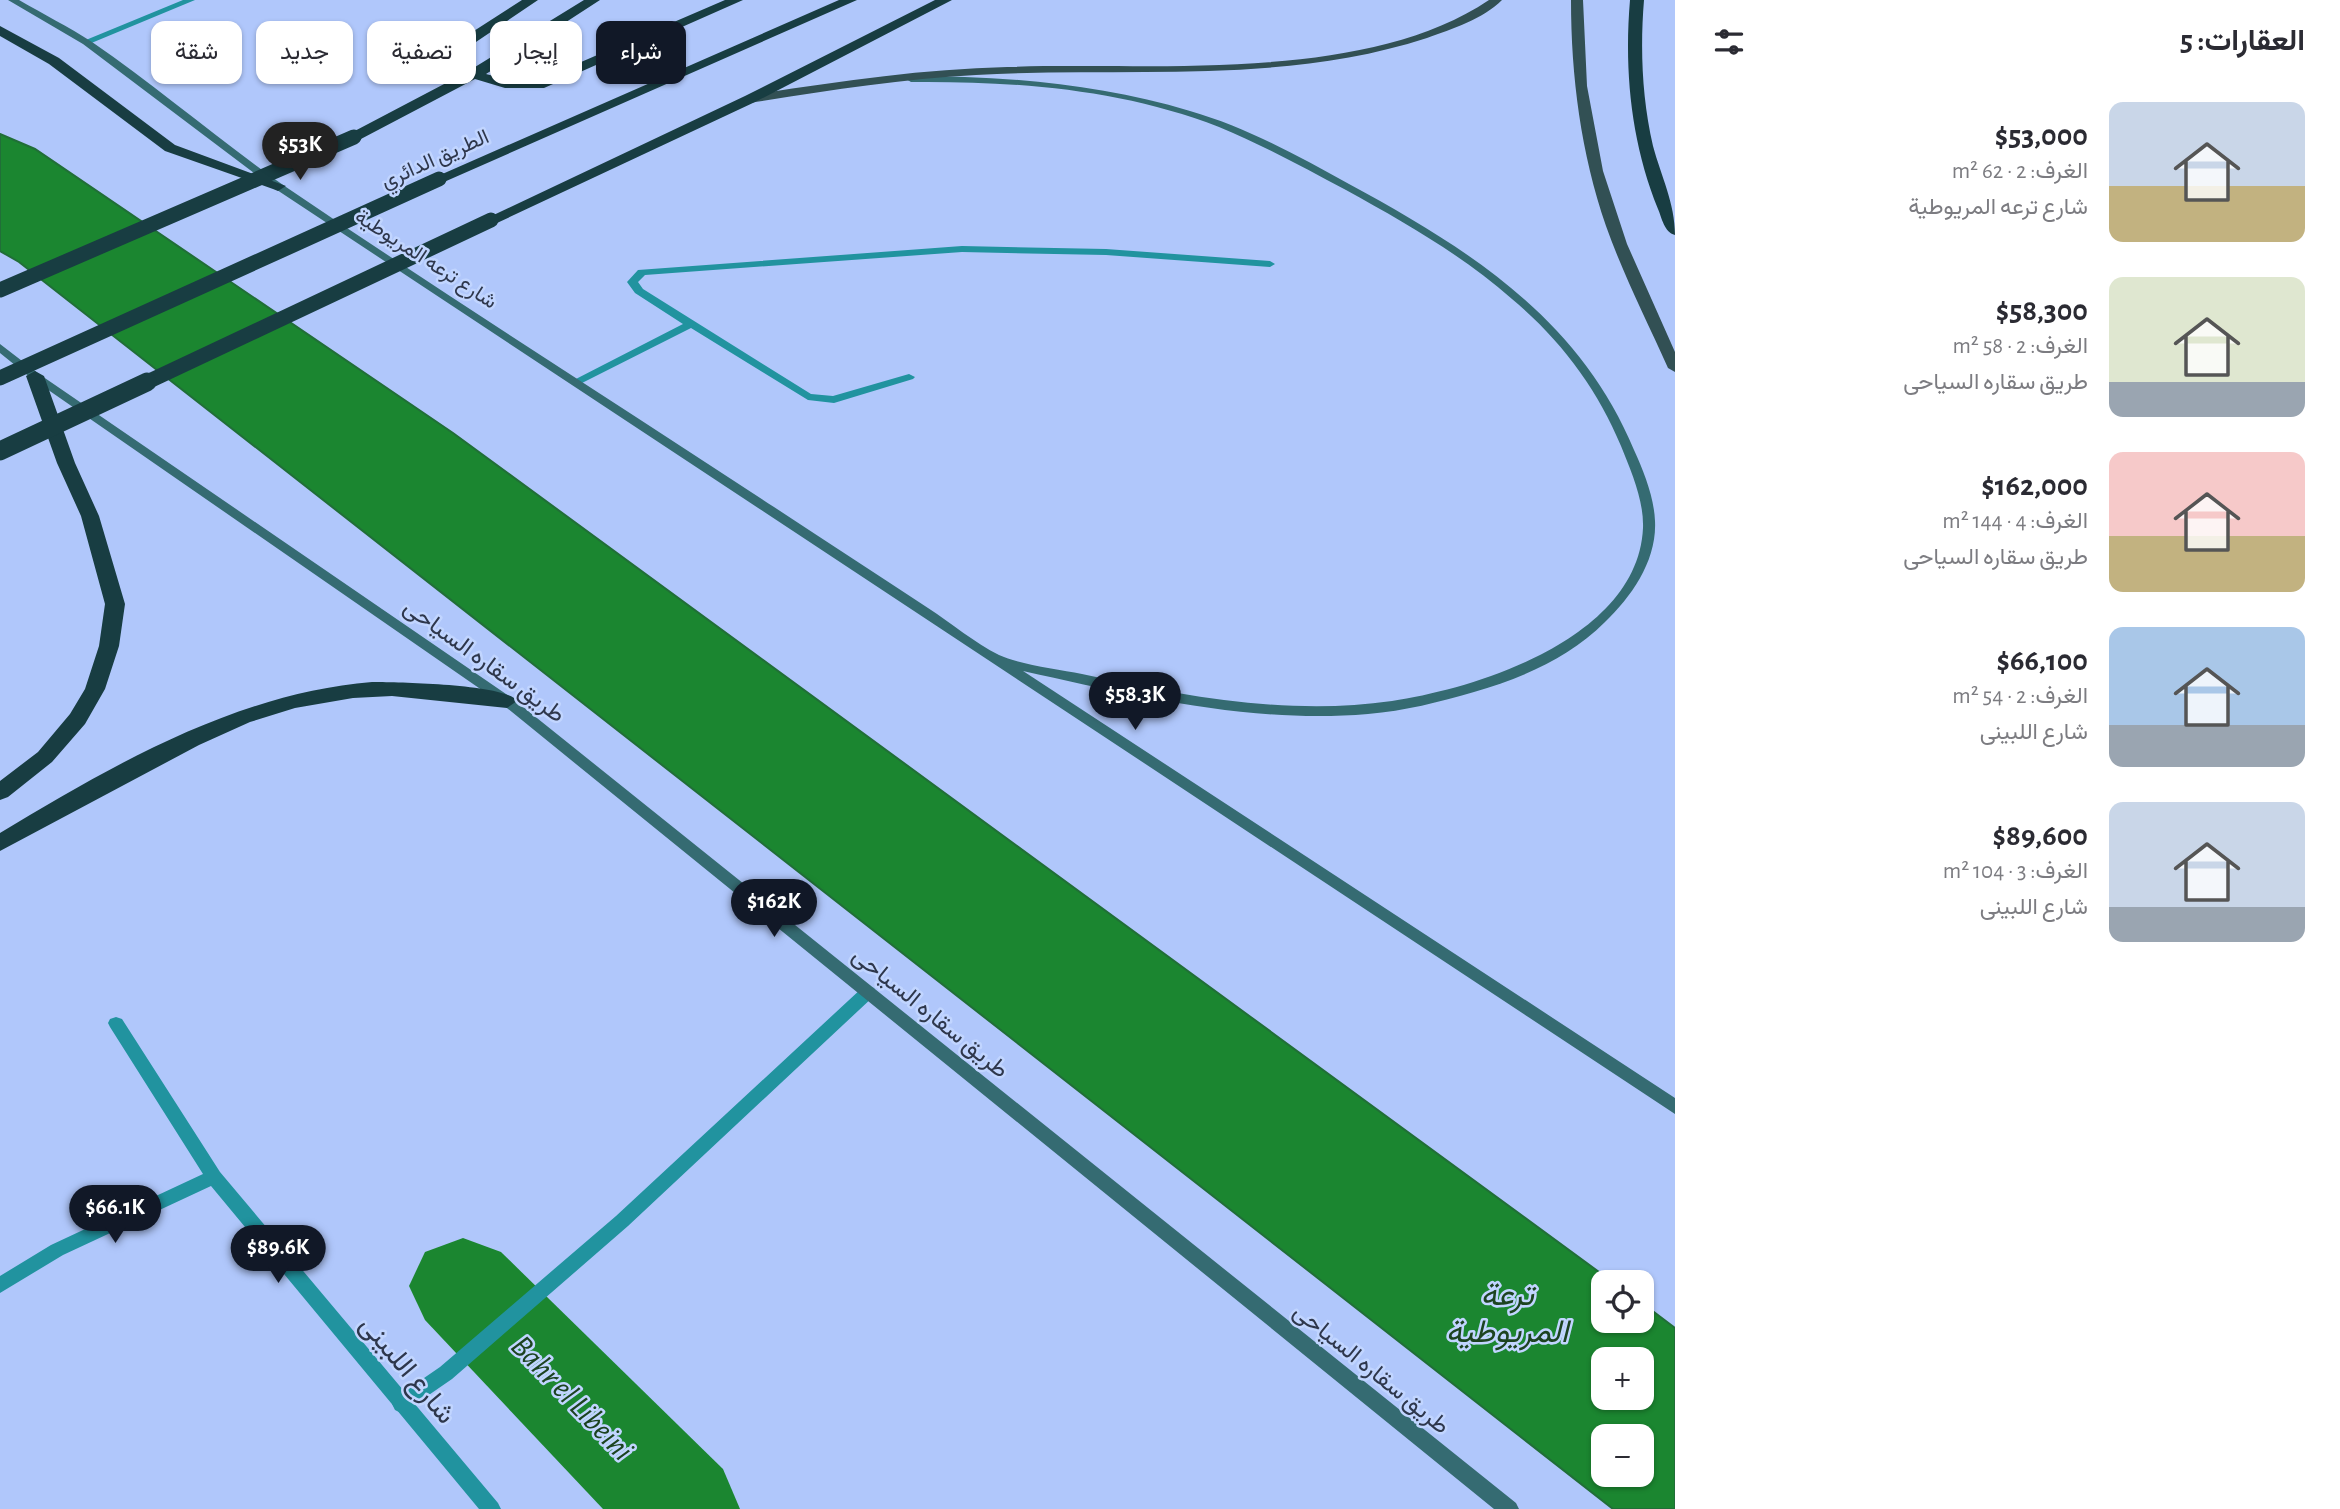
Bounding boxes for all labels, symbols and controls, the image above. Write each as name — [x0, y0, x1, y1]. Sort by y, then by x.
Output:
chip: شقة — [151, 21, 242, 84]
chip: جديد — [256, 21, 353, 84]
chip: تصفية — [367, 21, 476, 84]
chip: إيجار — [490, 21, 582, 84]
chip: شراء — [596, 21, 686, 84]
icon: filters — [1710, 23, 1748, 61]
text: العقارات: 5 — [2180, 26, 2305, 56]
text: $53,000 — [1995, 121, 2088, 151]
pin: $53K — [259, 122, 341, 182]
street label: الطريق الدائري — [378, 126, 495, 198]
icon: home — [2165, 130, 2249, 214]
text: $53K — [278, 133, 322, 156]
text: الغرف: 2 · 62 m² — [1952, 160, 2088, 183]
text: شارع ترعه المريوطية — [1908, 196, 2088, 219]
street label: شارع ترعه المريوطية — [350, 205, 501, 315]
text: $58,300 — [1996, 296, 2088, 326]
icon: home — [2165, 305, 2249, 389]
text: الغرف: 2 · 58 m² — [1952, 335, 2088, 358]
text: طريق سقاره السياحى — [1903, 371, 2088, 394]
text: $162,000 — [1981, 471, 2088, 501]
icon: home — [2165, 480, 2249, 564]
text: الغرف: 4 · 144 m² — [1942, 510, 2088, 533]
text: طريق سقاره السياحى — [1903, 546, 2088, 569]
street label: طريق سقاره السياحى — [398, 595, 569, 729]
text: $66,100 — [1997, 646, 2088, 676]
icon: home — [2165, 655, 2249, 739]
pin: $58.3K — [1078, 672, 1192, 732]
text: $58.3K — [1105, 683, 1165, 706]
text: الغرف: 2 · 54 m² — [1952, 685, 2088, 708]
text: شارع اللبينى — [1980, 721, 2088, 744]
text: $89,600 — [1993, 821, 2088, 851]
icon: home — [2165, 830, 2249, 914]
text: الغرف: 3 · 104 m² — [1943, 860, 2088, 883]
pin: $162K — [725, 880, 823, 939]
text: $162K — [747, 890, 801, 913]
text: شارع اللبينى — [1980, 896, 2088, 919]
street label: طريق سقاره السياحى — [846, 943, 1012, 1085]
pin: $66.1K — [58, 1186, 172, 1245]
text: $66.1K — [85, 1196, 145, 1219]
pin: $89.6K — [221, 1226, 335, 1285]
text: $89.6K — [247, 1236, 309, 1259]
map controls — [1591, 1270, 1654, 1487]
button: locate — [1591, 1270, 1654, 1333]
water label: ترعة المريوطية — [1446, 1279, 1572, 1351]
street label: طريق سقاره السياحى — [1287, 1299, 1453, 1441]
street label: شارع اللبينى — [352, 1310, 460, 1431]
water label: Bahr el Libeini — [505, 1329, 639, 1467]
button: + — [1591, 1347, 1654, 1410]
button: − — [1591, 1424, 1654, 1487]

